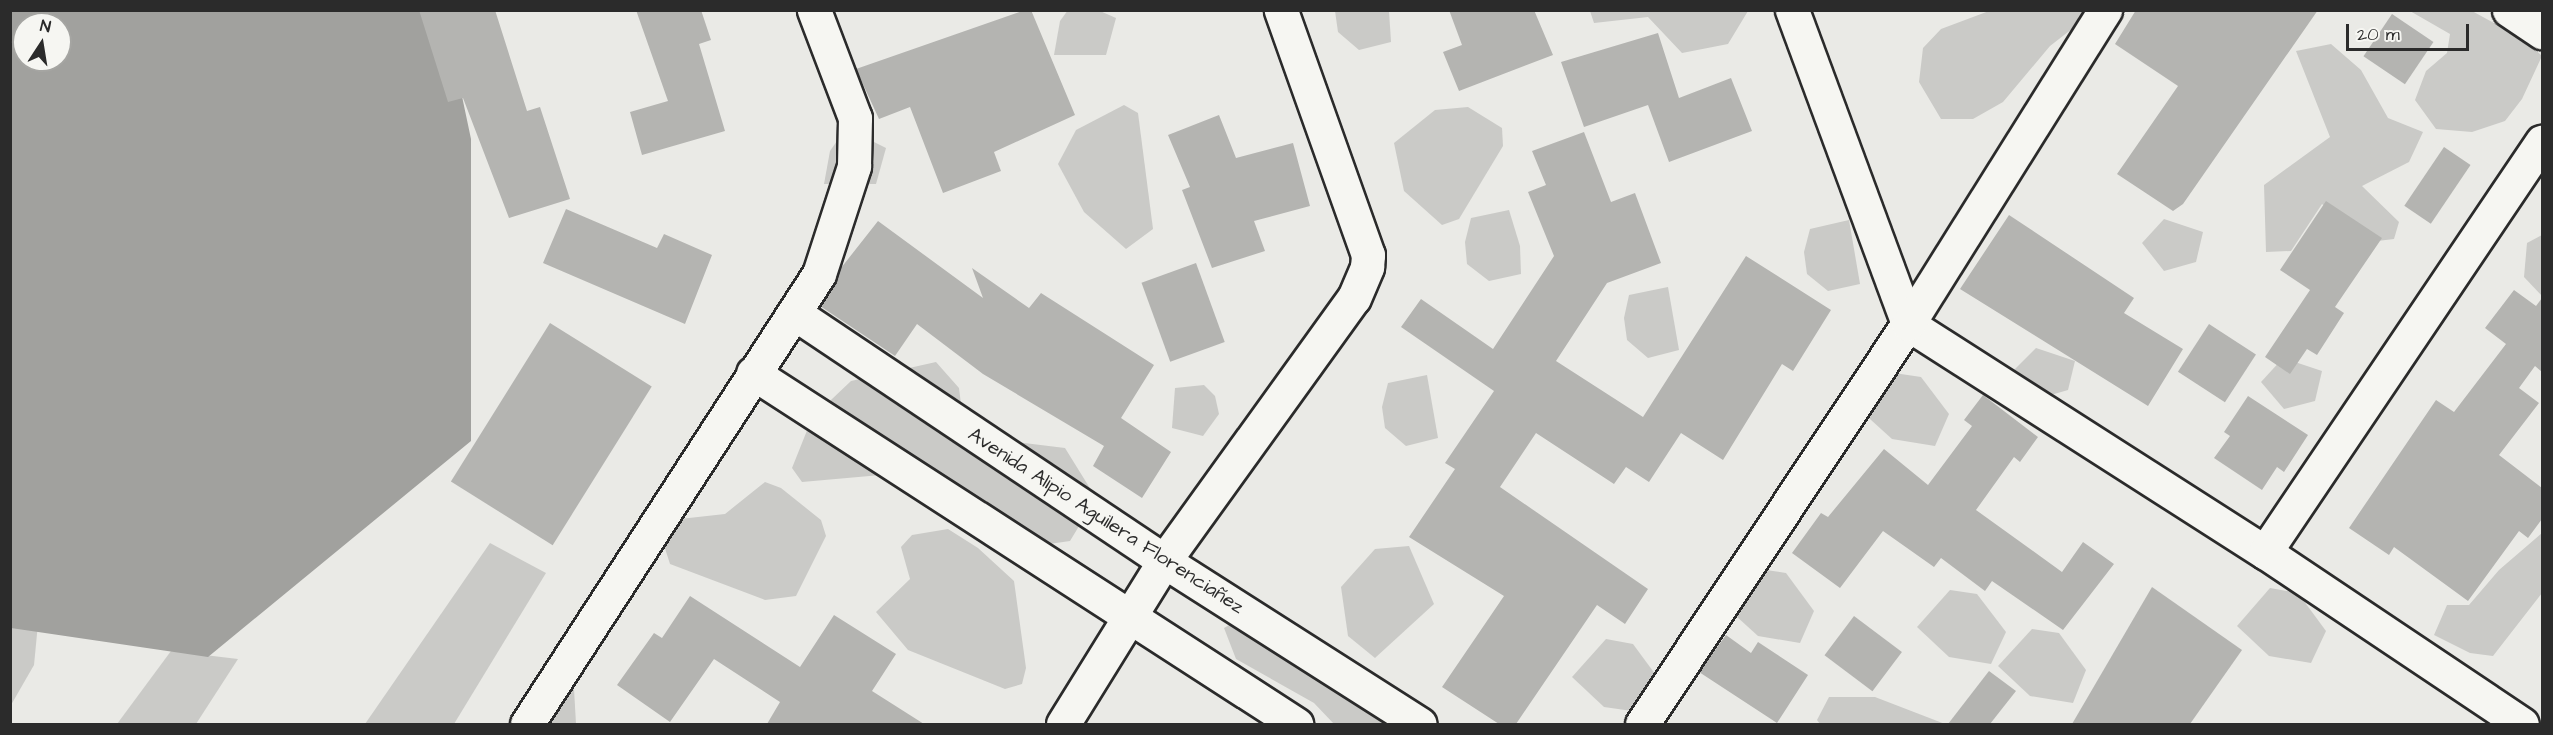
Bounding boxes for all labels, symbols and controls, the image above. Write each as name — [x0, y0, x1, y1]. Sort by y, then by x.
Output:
north arrow — [12, 12, 72, 72]
scale bar — [2349, 12, 2472, 50]
text: N — [38, 15, 53, 38]
text: 20 m — [2357, 22, 2400, 47]
street label: Avenida Alipio Aguilera Florenciañez — [964, 423, 1248, 619]

